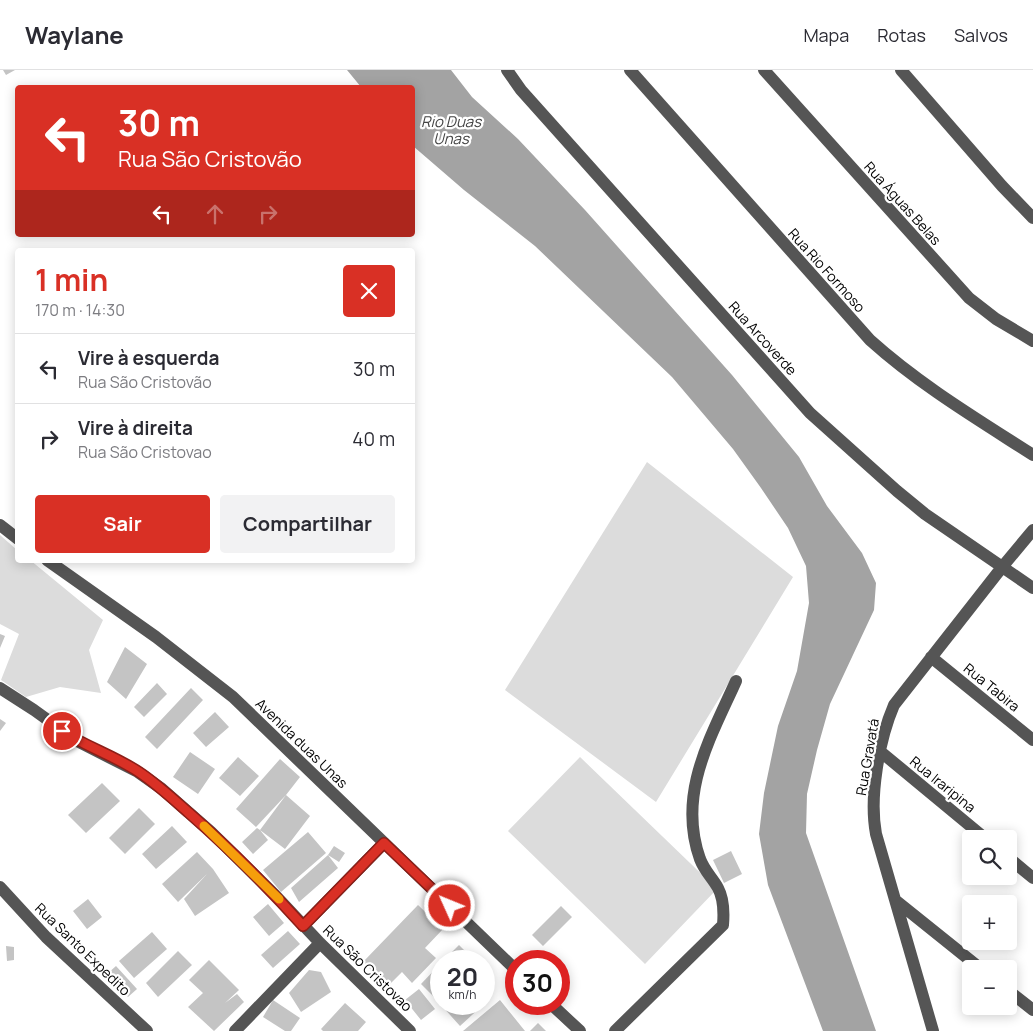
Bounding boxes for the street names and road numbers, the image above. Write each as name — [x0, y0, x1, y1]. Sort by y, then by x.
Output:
street label: Rua Águas Belas — [860, 157, 946, 249]
street label: Rua Rio Formoso — [784, 224, 870, 316]
street label: Rua Arcoverde — [725, 297, 801, 379]
street label: Rua Tabira — [960, 659, 1024, 715]
street label: Avenida duas Unas — [252, 694, 352, 792]
street label: Rua Gravatá — [851, 717, 883, 797]
street label: Rua Iraripina — [906, 752, 980, 816]
street label: Rua Santo Expedito — [31, 898, 135, 1000]
street label: Rua São Cristovao — [319, 921, 417, 1015]

